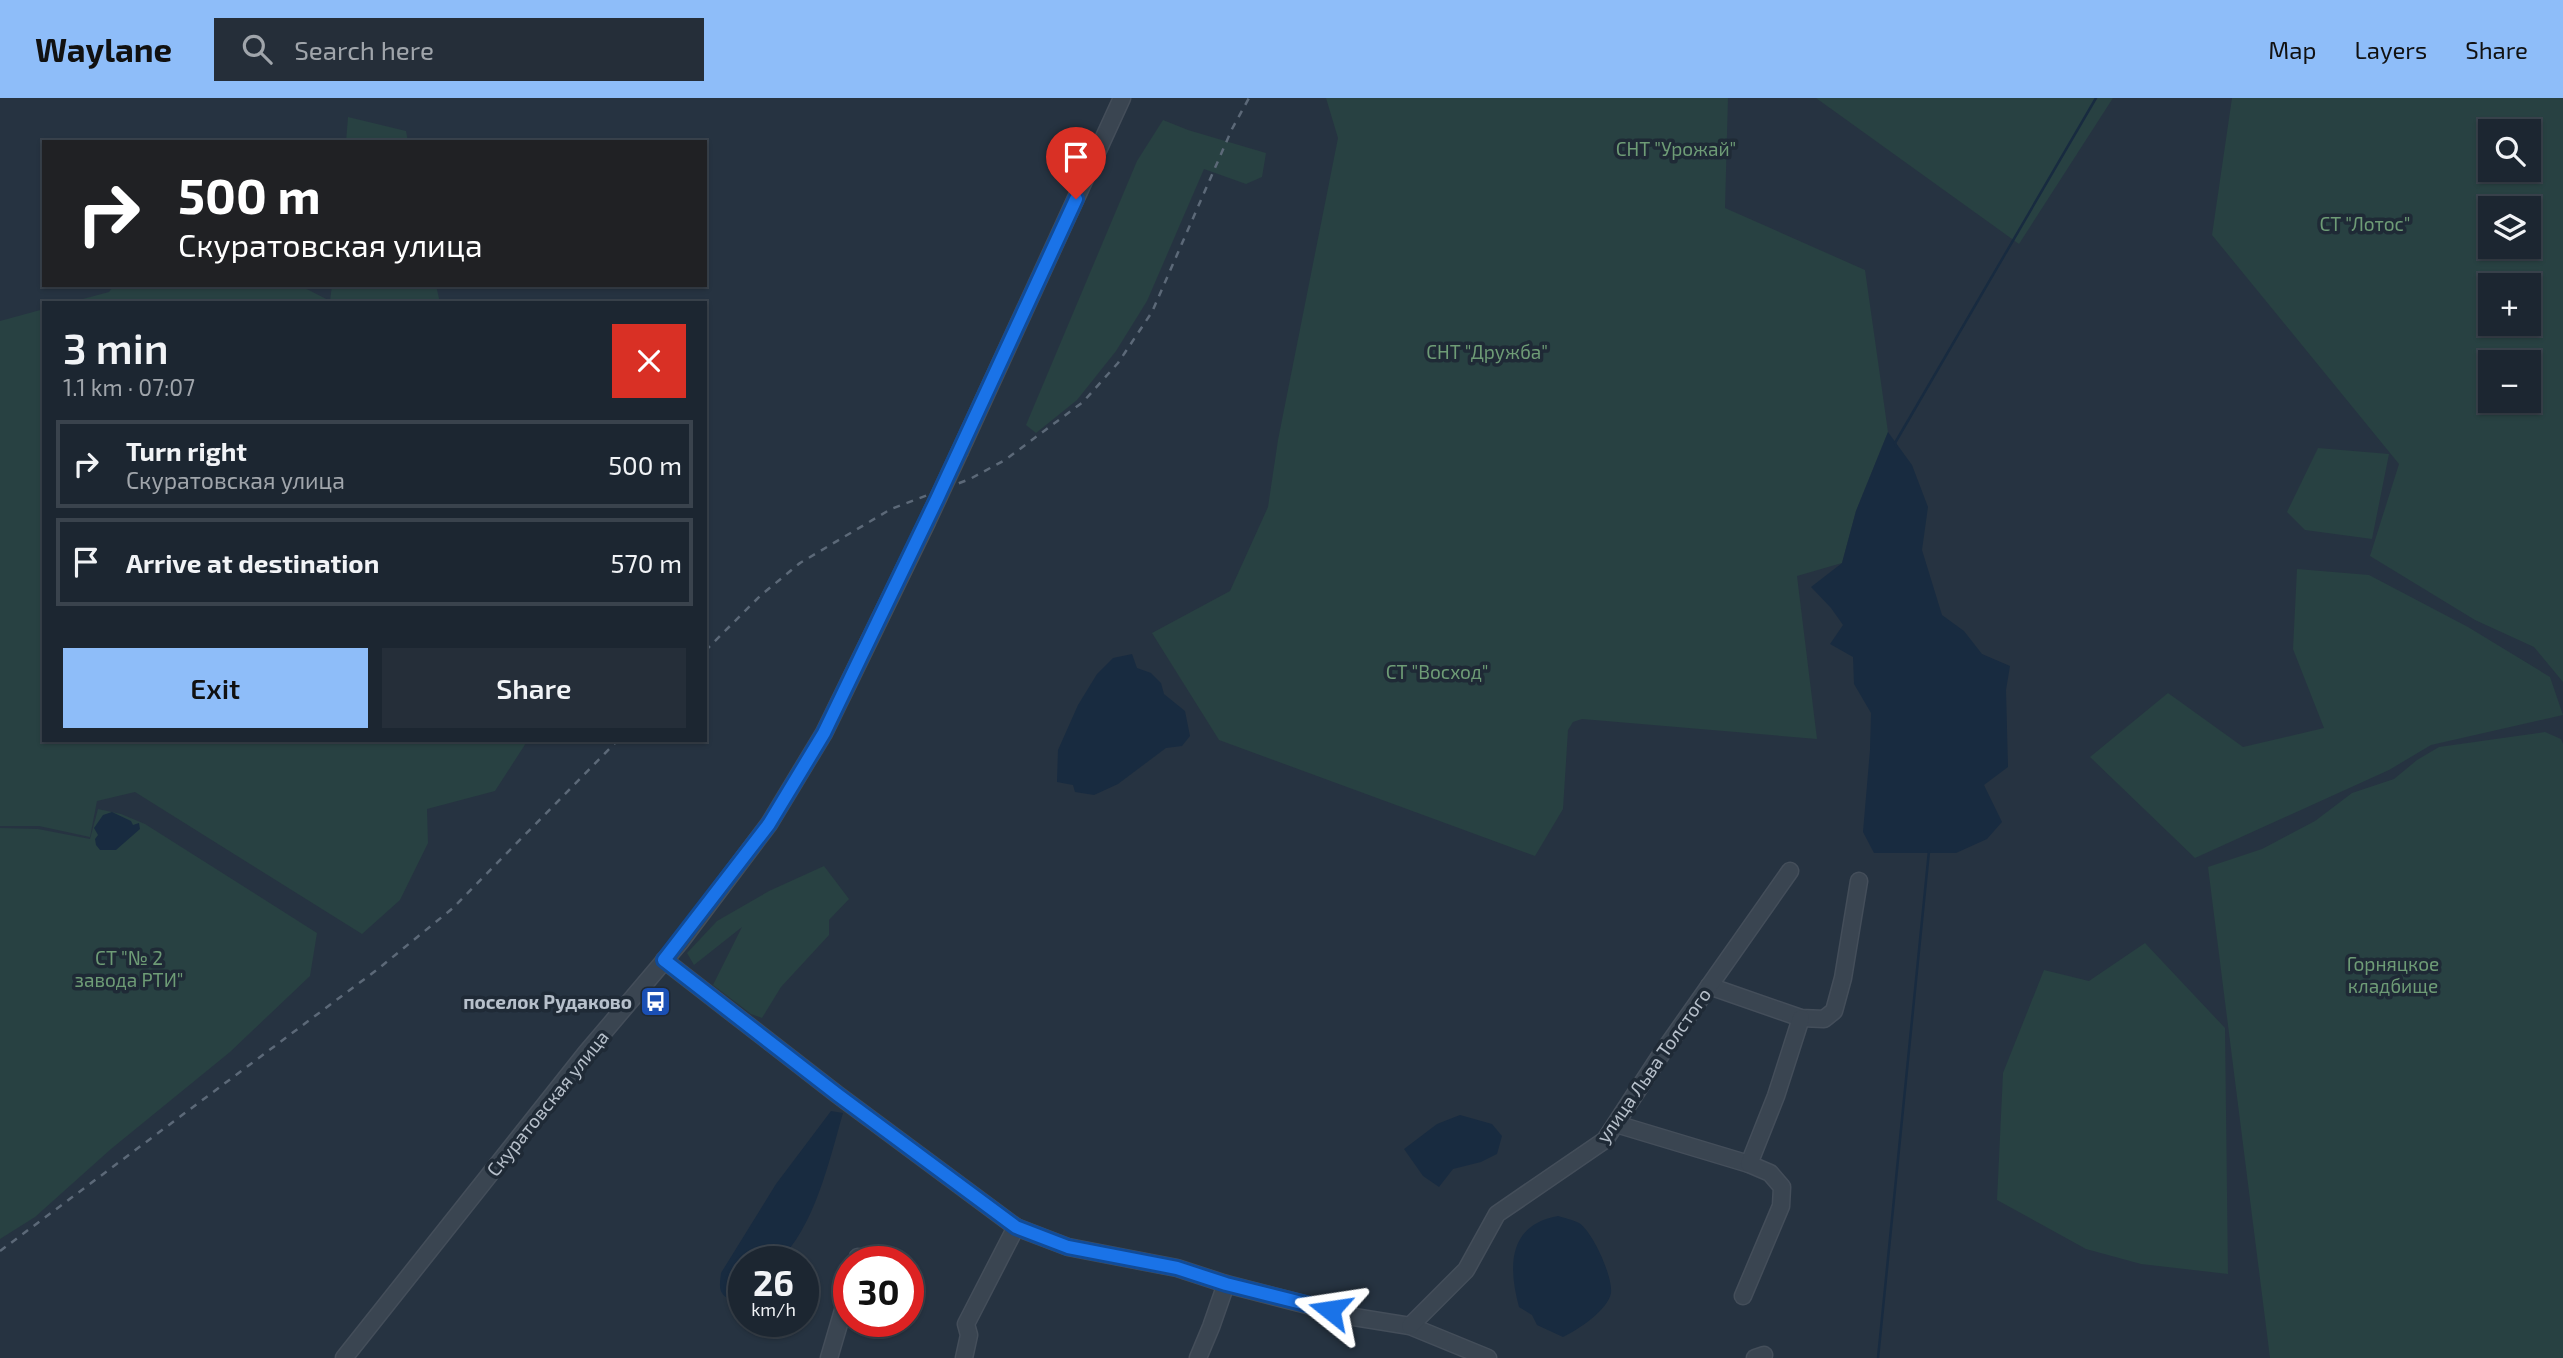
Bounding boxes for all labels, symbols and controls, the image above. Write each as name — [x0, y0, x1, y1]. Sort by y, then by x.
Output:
search box — [214, 18, 704, 81]
text: Waylane — [35, 29, 172, 69]
icon: search — [238, 30, 276, 68]
text: Search here — [294, 34, 434, 65]
text: Map — [2268, 35, 2316, 64]
text: Layers — [2354, 35, 2427, 64]
text: Share — [2465, 35, 2528, 64]
map controls — [2478, 119, 2541, 413]
button: search — [2478, 119, 2541, 182]
pin — [1046, 127, 1106, 199]
park label: СНТ "Урожай" — [1616, 137, 1736, 160]
icon: arrive — [1057, 138, 1095, 176]
text: 500 m — [178, 165, 321, 224]
icon: right — [63, 168, 154, 259]
button: layers — [2478, 196, 2541, 259]
park label: СТ "Лотос" — [2319, 212, 2411, 235]
text: Скуратовская улица — [178, 225, 483, 263]
button: + — [2478, 273, 2541, 336]
text: 3 min — [63, 322, 169, 372]
button: close — [612, 324, 686, 398]
park label: СНТ "Дружба" — [1426, 340, 1548, 364]
button: − — [2478, 350, 2541, 413]
text: 1.1 km · 07:07 — [63, 373, 195, 401]
text: Turn right — [126, 435, 247, 466]
icon: right — [67, 445, 105, 483]
text: 500 m — [608, 449, 682, 480]
text: Скуратовская улица — [126, 466, 345, 494]
icon: arrive — [67, 543, 105, 581]
text: Arrive at destination — [126, 547, 379, 578]
text: 570 m — [610, 547, 682, 578]
button: Exit — [63, 648, 368, 728]
button: Share — [382, 648, 686, 728]
park label: СТ "Восход" — [1386, 660, 1488, 683]
park label: СТ "№ 2 завода РТИ" — [75, 946, 183, 991]
park label: Горняцкое кладбище — [2347, 952, 2439, 997]
street label: улица Льва Толстого — [1591, 983, 1716, 1147]
bus stop icon: поселок Рудаково — [638, 984, 672, 1018]
place label: поселок Рудаково — [463, 990, 632, 1013]
street label: Скуратовская улица — [481, 1025, 614, 1181]
speed limit sign: 30 — [833, 1246, 924, 1337]
text: 26 — [753, 1261, 794, 1303]
position arrow — [1293, 1273, 1367, 1347]
text: km/h — [751, 1298, 796, 1320]

